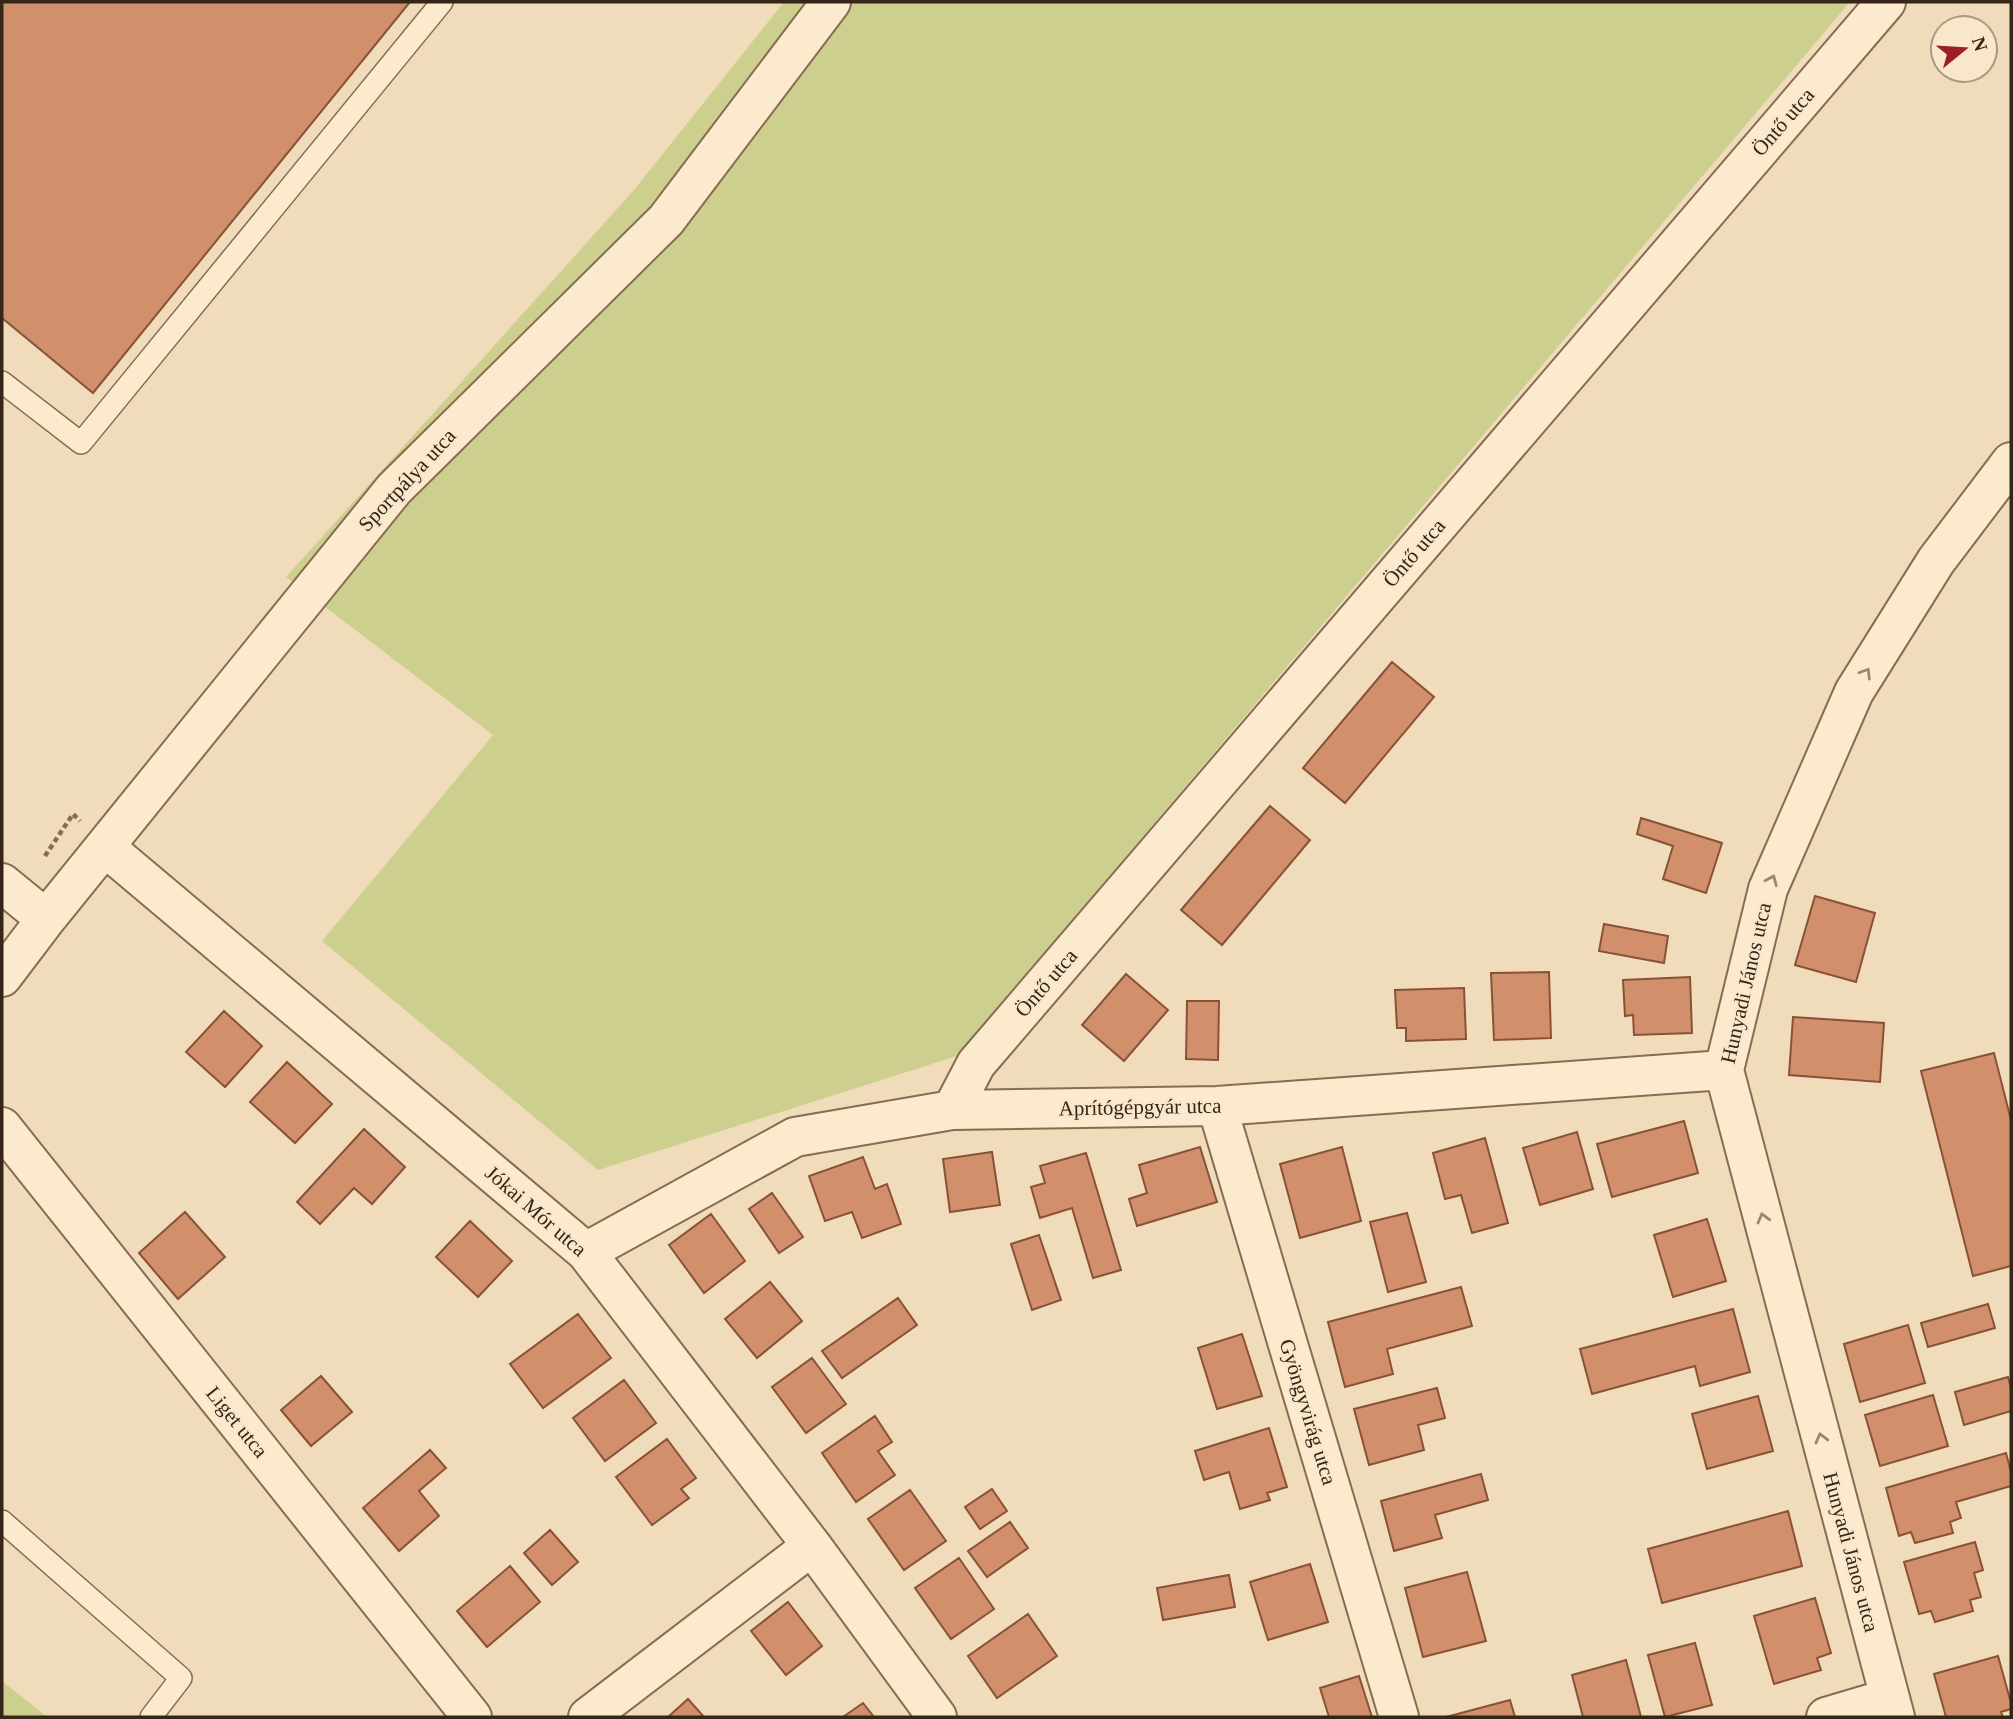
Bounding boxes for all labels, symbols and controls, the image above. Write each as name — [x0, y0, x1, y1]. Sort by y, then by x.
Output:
north arrow — [1929, 14, 1999, 84]
text: N — [1968, 34, 1992, 54]
street label: Öntő utca — [1747, 83, 1819, 161]
street label: Sportpálya utca — [353, 423, 461, 536]
street label: Öntő utca — [1378, 514, 1450, 592]
one-way arrow — [1858, 667, 1871, 680]
one-way arrow — [1764, 874, 1778, 887]
street label: Hunyadi János utca — [1716, 900, 1776, 1066]
street label: Öntő utca — [1010, 944, 1082, 1022]
street label: Aprítógépgyár utca — [1058, 1094, 1222, 1120]
street label: Jókai Mór utca — [481, 1161, 592, 1262]
one-way arrow — [1757, 1212, 1771, 1224]
street label: Gyöngyvirág utca — [1274, 1336, 1342, 1488]
street label: Liget utca — [201, 1382, 273, 1463]
one-way arrow — [1815, 1432, 1829, 1444]
street label: Hunyadi János utca — [1818, 1469, 1884, 1635]

